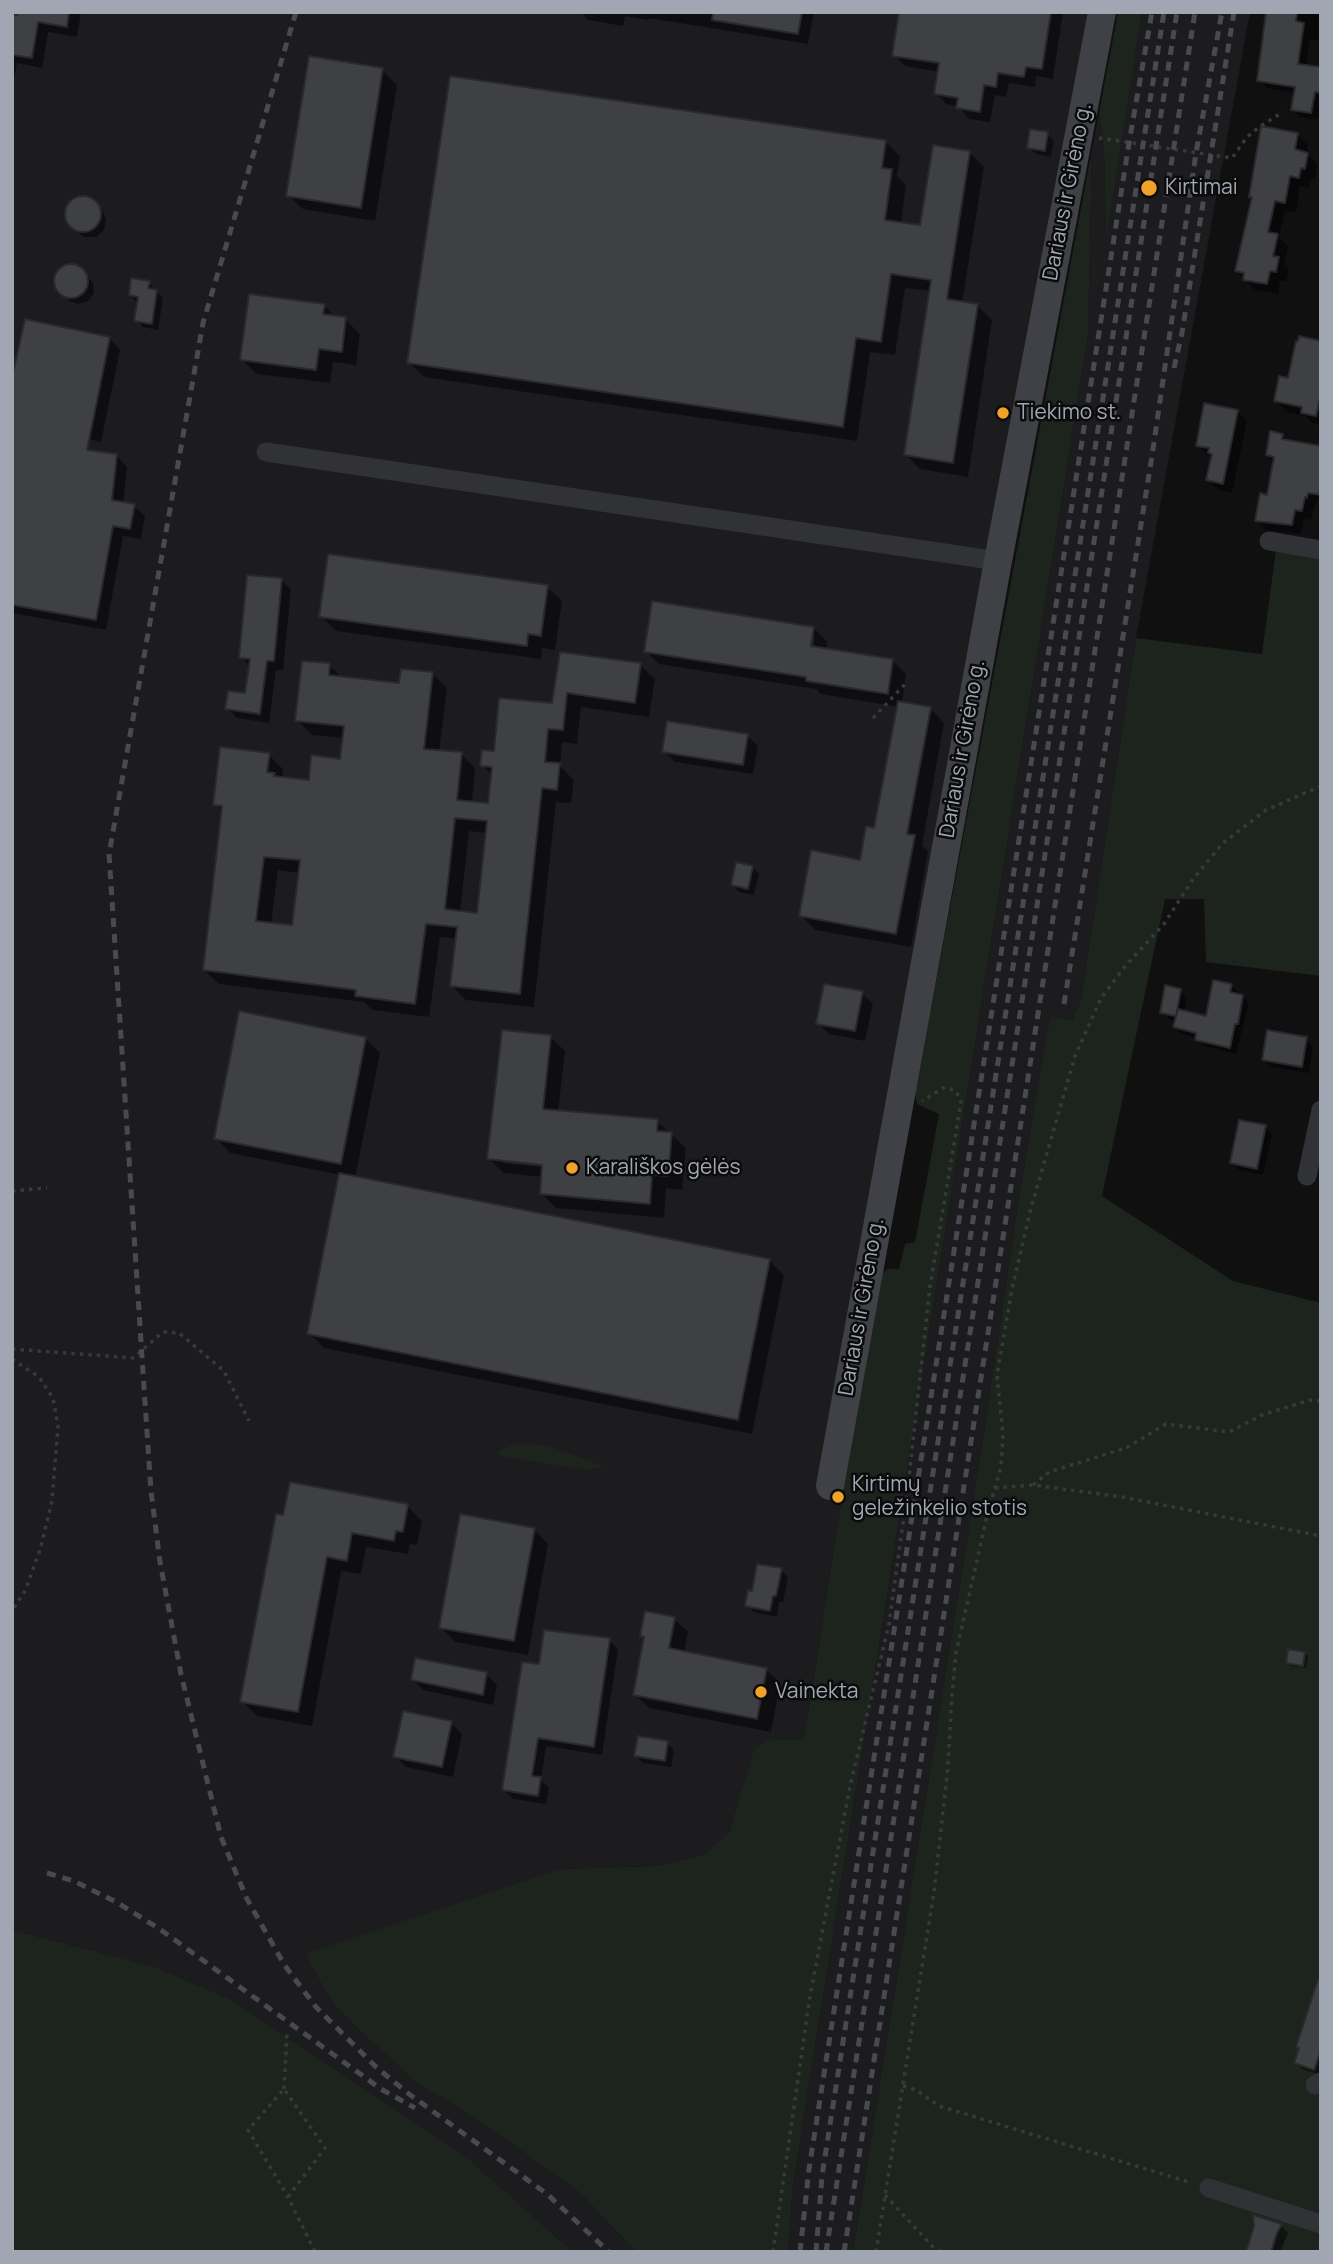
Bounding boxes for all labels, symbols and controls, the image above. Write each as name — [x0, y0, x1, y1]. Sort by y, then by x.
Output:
street label: Dariaus ir Girėno g. — [1038, 101, 1098, 283]
place label: Kirtimai — [1165, 175, 1238, 201]
marker: Kirtimai — [1139, 178, 1159, 198]
place label: Tiekimo st. — [1017, 400, 1121, 426]
marker: Tiekimo st. — [995, 405, 1011, 421]
street label: Dariaus ir Girėno g. — [935, 658, 991, 840]
place label: Karališkos gėlės — [586, 1155, 740, 1181]
marker: Karališkos gėlės — [564, 1160, 580, 1176]
street label: Dariaus ir Girėno g. — [834, 1216, 890, 1398]
place label: Kirtimų geležinkelio stotis — [852, 1472, 1027, 1522]
marker: Kirtimų geležinkelio stotis — [830, 1489, 846, 1505]
place label: Vainekta — [775, 1679, 858, 1705]
marker: Vainekta — [753, 1684, 769, 1700]

